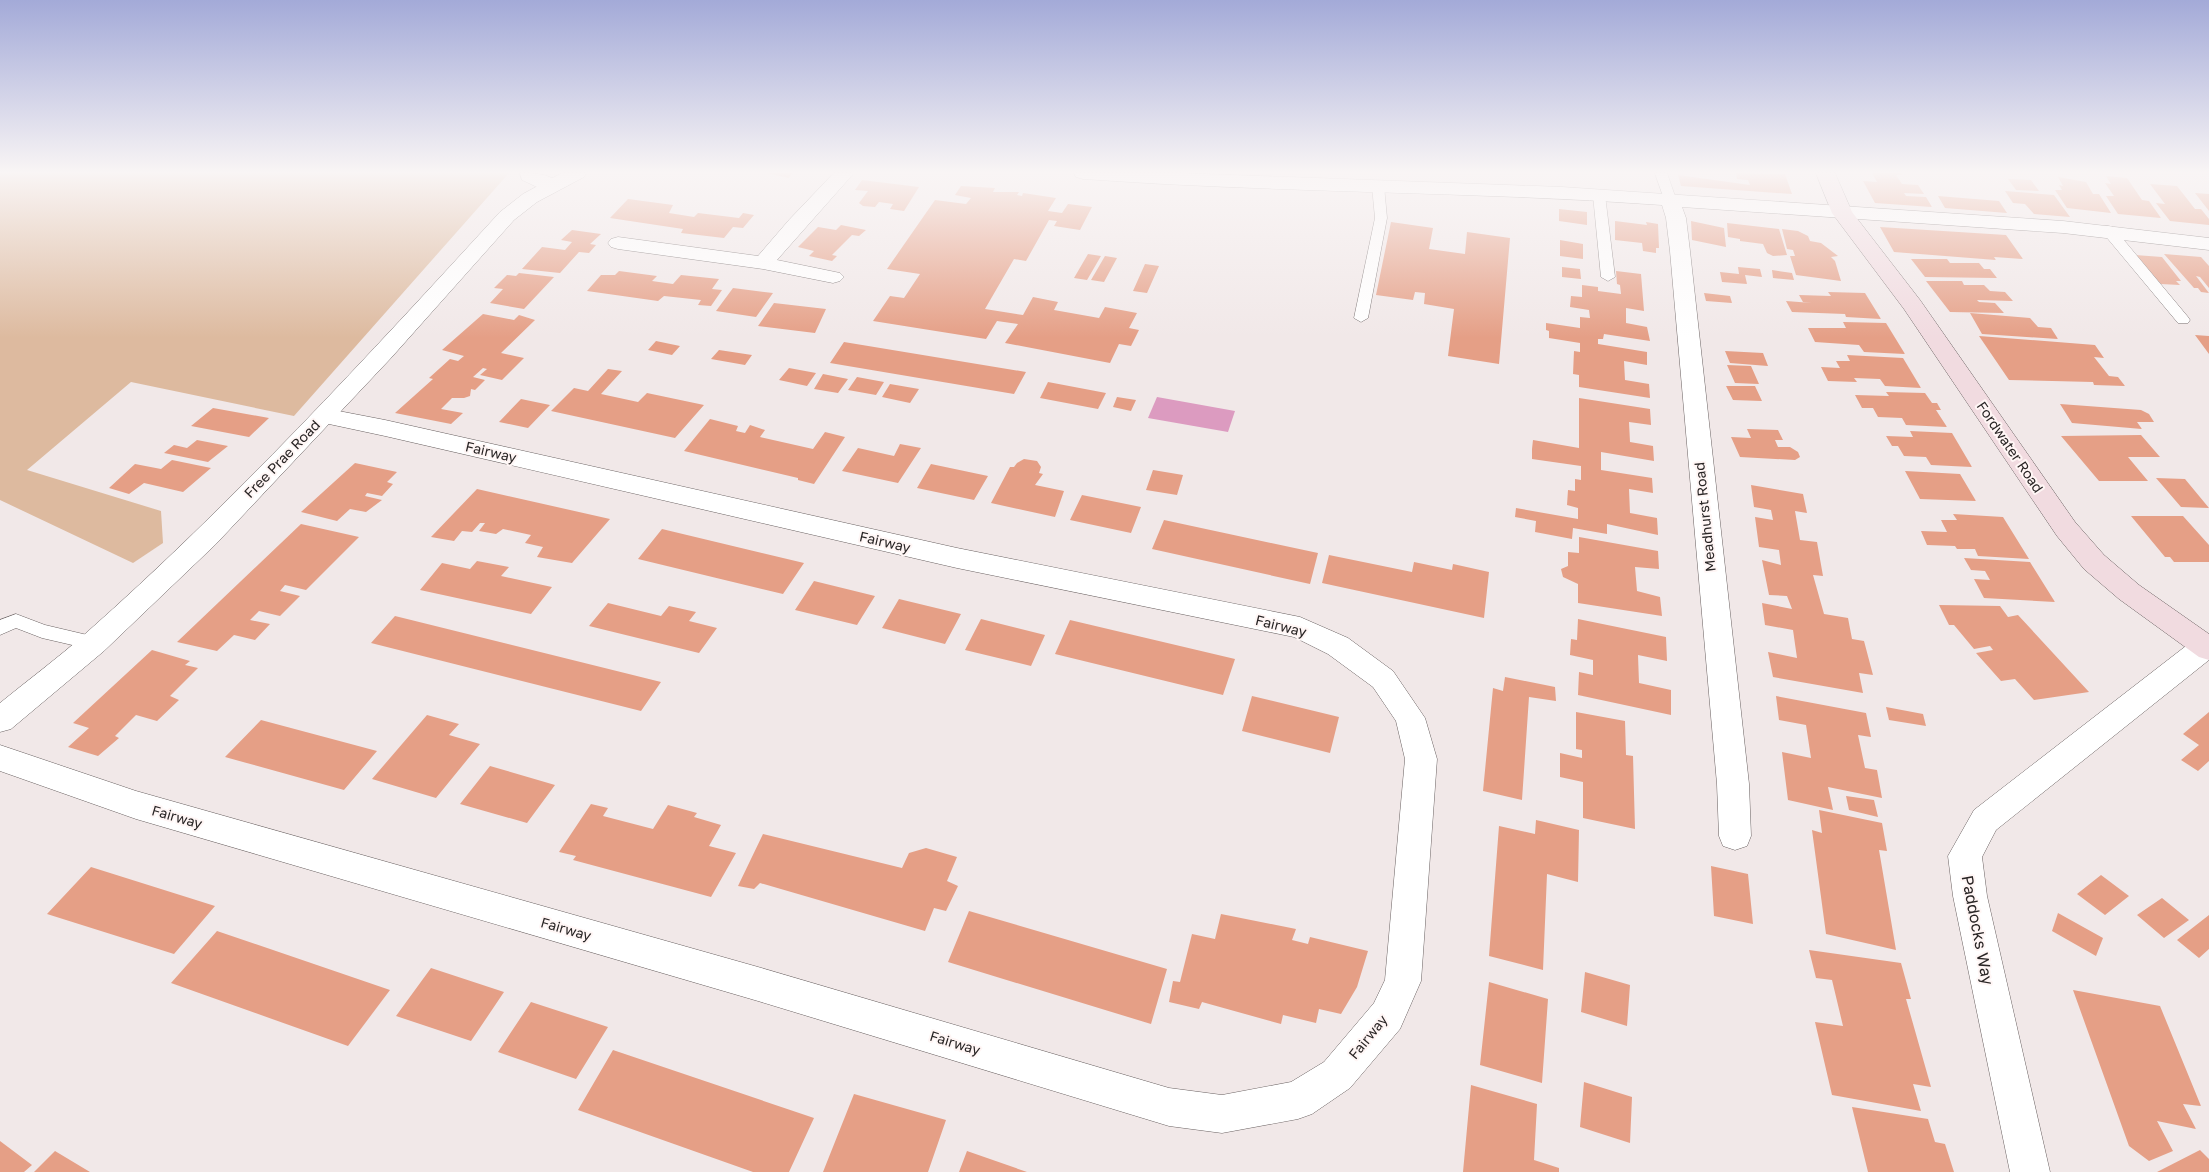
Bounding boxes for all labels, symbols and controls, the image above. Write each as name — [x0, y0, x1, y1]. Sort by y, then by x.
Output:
street label: Fordwater Road — [1974, 398, 2047, 496]
street label: Free Prae Road — [240, 416, 323, 501]
street label: Fairway — [464, 437, 519, 466]
street label: Meadhurst Road — [1690, 461, 1719, 573]
street label: Fairway — [858, 527, 913, 556]
street label: Fairway — [1254, 611, 1309, 640]
street label: Fairway — [150, 801, 205, 832]
street label: Paddocks Way — [1958, 873, 1998, 987]
street label: Fairway — [539, 913, 594, 944]
street label: Fairway — [1345, 1011, 1391, 1062]
street label: Fairway — [928, 1027, 983, 1058]

